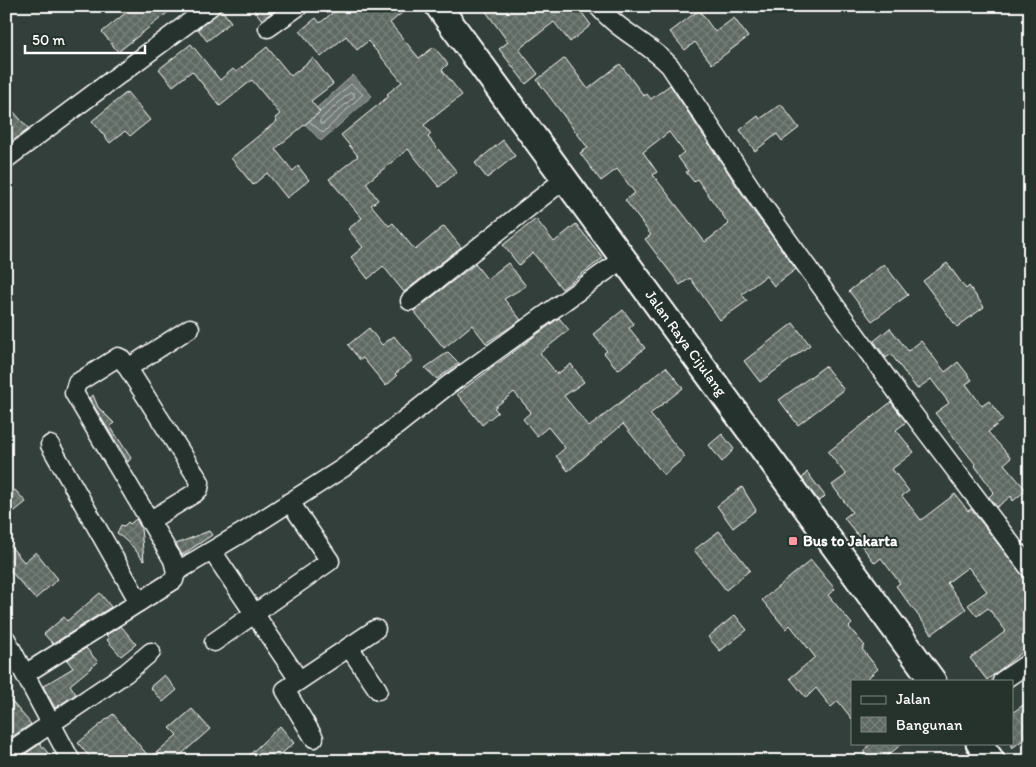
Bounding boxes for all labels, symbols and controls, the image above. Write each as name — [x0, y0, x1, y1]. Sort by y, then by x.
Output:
scale bar — [25, 22, 145, 54]
text: 50 m — [32, 31, 65, 49]
street label: Jalan Raya Cijulang — [641, 286, 731, 400]
place label: Bus to Jakarta — [803, 532, 898, 550]
marker: Bus to Jakarta — [787, 535, 799, 547]
legend — [851, 680, 1014, 744]
text: Jalan — [896, 690, 930, 708]
text: Bangunan — [896, 716, 963, 734]

